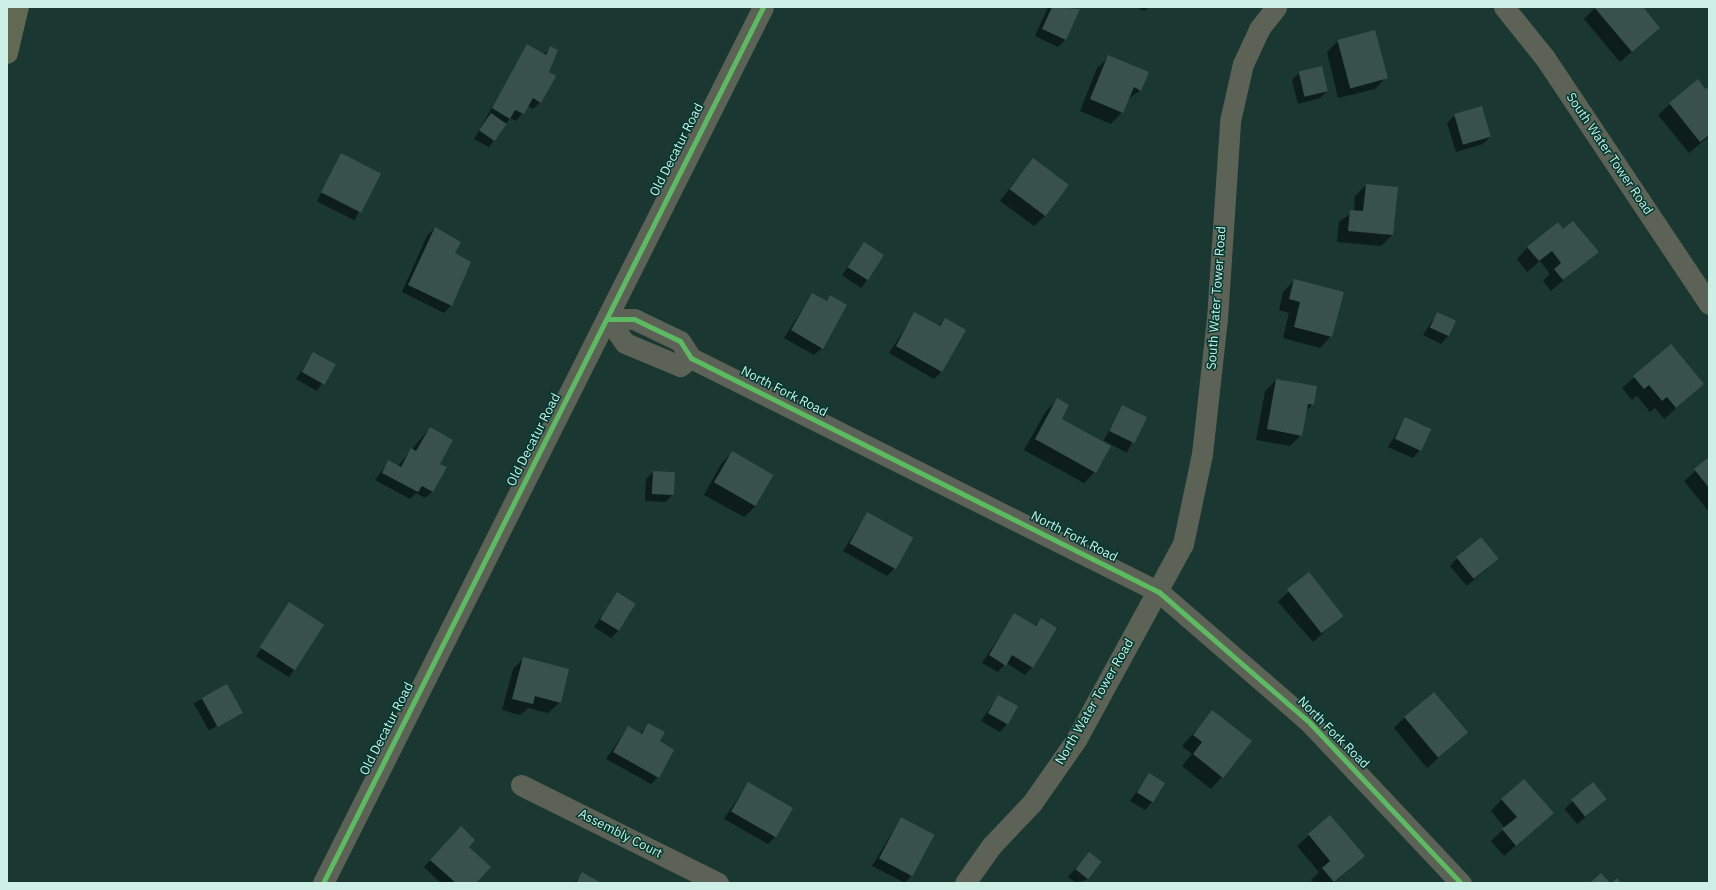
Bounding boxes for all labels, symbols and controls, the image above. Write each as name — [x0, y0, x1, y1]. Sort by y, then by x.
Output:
street label: South Water Tower Road — [1562, 90, 1656, 218]
street label: Old Decatur Road — [647, 101, 707, 199]
street label: South Water Tower Road — [1204, 226, 1230, 370]
street label: North Fork Road — [738, 363, 830, 421]
street label: Old Decatur Road — [504, 391, 564, 489]
street label: North Fork Road — [1028, 508, 1120, 566]
street label: North Water Tower Road — [1053, 636, 1137, 768]
street label: Old Decatur Road — [357, 680, 417, 778]
street label: North Fork Road — [1294, 694, 1372, 772]
street label: Assembly Court — [575, 806, 665, 862]

